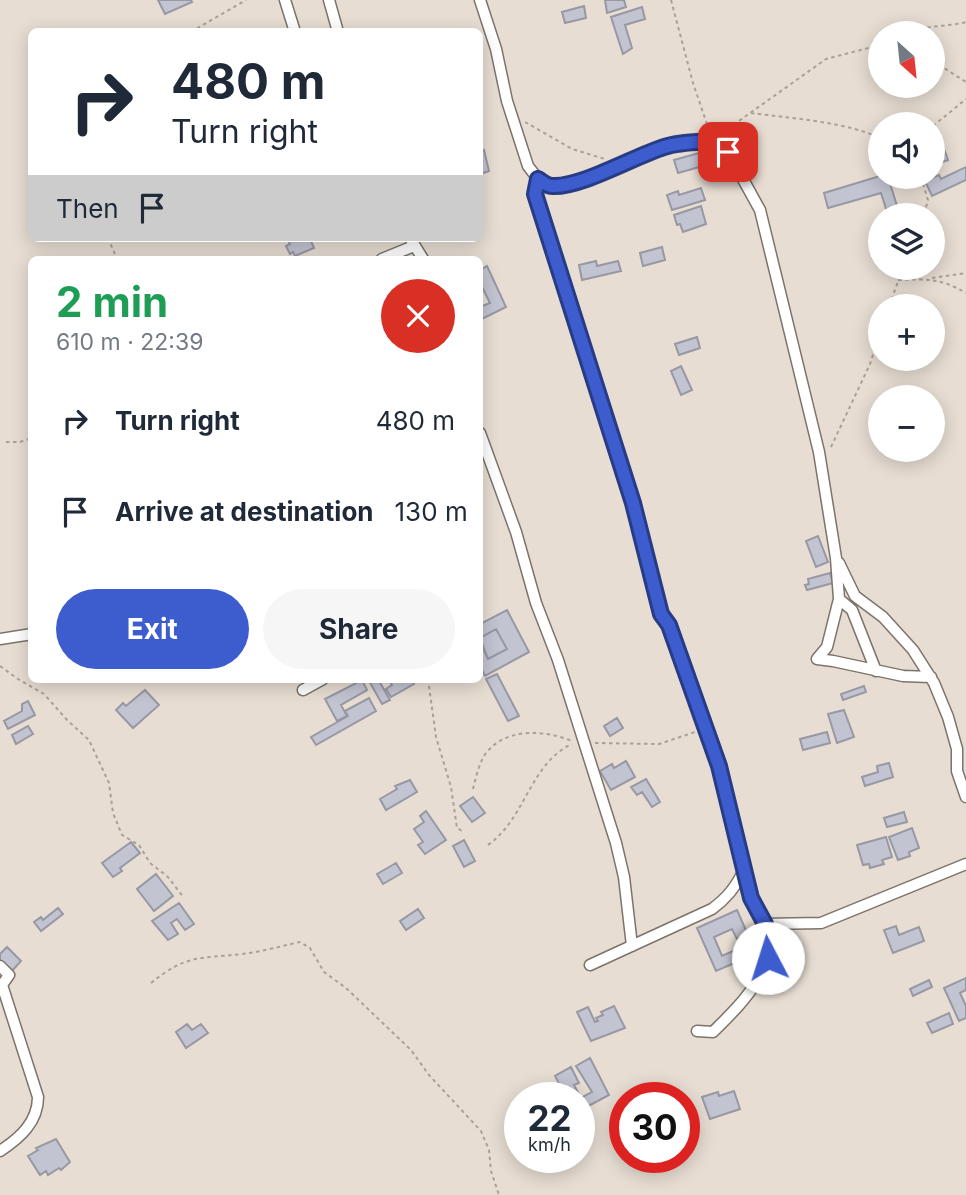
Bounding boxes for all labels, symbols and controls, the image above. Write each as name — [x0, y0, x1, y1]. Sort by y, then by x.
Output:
north arrow — [868, 21, 945, 98]
map controls — [868, 21, 945, 462]
text: 480 m — [171, 52, 325, 111]
icon: right — [56, 56, 147, 147]
text: Turn right — [171, 112, 318, 151]
button: sound — [868, 112, 945, 189]
pin — [698, 122, 758, 182]
icon: arrive — [709, 133, 747, 171]
icon: arrive — [133, 189, 171, 227]
text: Then — [56, 193, 119, 224]
button: layers — [868, 203, 945, 280]
text: 2 min — [56, 276, 168, 327]
button: close — [381, 279, 455, 353]
button: + — [868, 294, 945, 371]
text: 610 m · 22:39 — [56, 328, 203, 356]
button: − — [868, 385, 945, 462]
icon: right — [56, 402, 94, 440]
text: Turn right — [115, 405, 240, 436]
text: 480 m — [376, 405, 455, 436]
icon: arrive — [56, 493, 94, 531]
text: Arrive at destination — [115, 496, 374, 527]
text: 130 m — [395, 496, 468, 527]
button: Exit — [56, 589, 249, 669]
button: Share — [263, 589, 455, 669]
position arrow — [731, 921, 805, 995]
speed limit sign: 30 — [609, 1082, 700, 1173]
text: 22 — [527, 1097, 572, 1139]
text: km/h — [528, 1134, 571, 1155]

